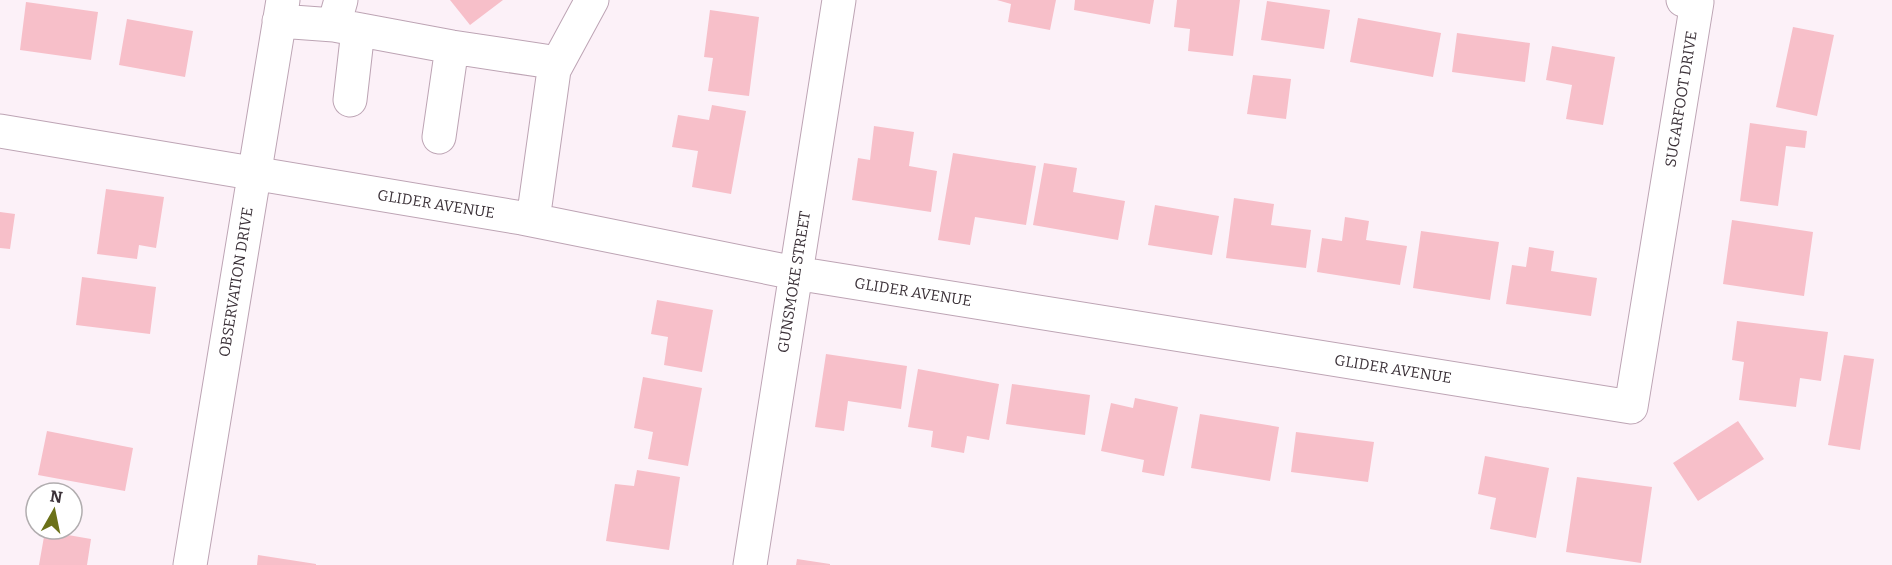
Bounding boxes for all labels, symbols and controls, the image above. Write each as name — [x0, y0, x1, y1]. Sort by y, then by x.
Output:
street label: SUGARFOOT DRIVE — [1661, 29, 1701, 169]
street label: GLIDER AVENUE — [376, 186, 496, 222]
street label: OBSERVATION DRIVE — [215, 206, 257, 358]
street label: GUNSMOKE STREET — [774, 210, 814, 354]
street label: GLIDER AVENUE — [853, 274, 973, 310]
street label: GLIDER AVENUE — [1333, 351, 1453, 387]
north arrow — [24, 481, 84, 541]
text: N — [49, 486, 64, 507]

